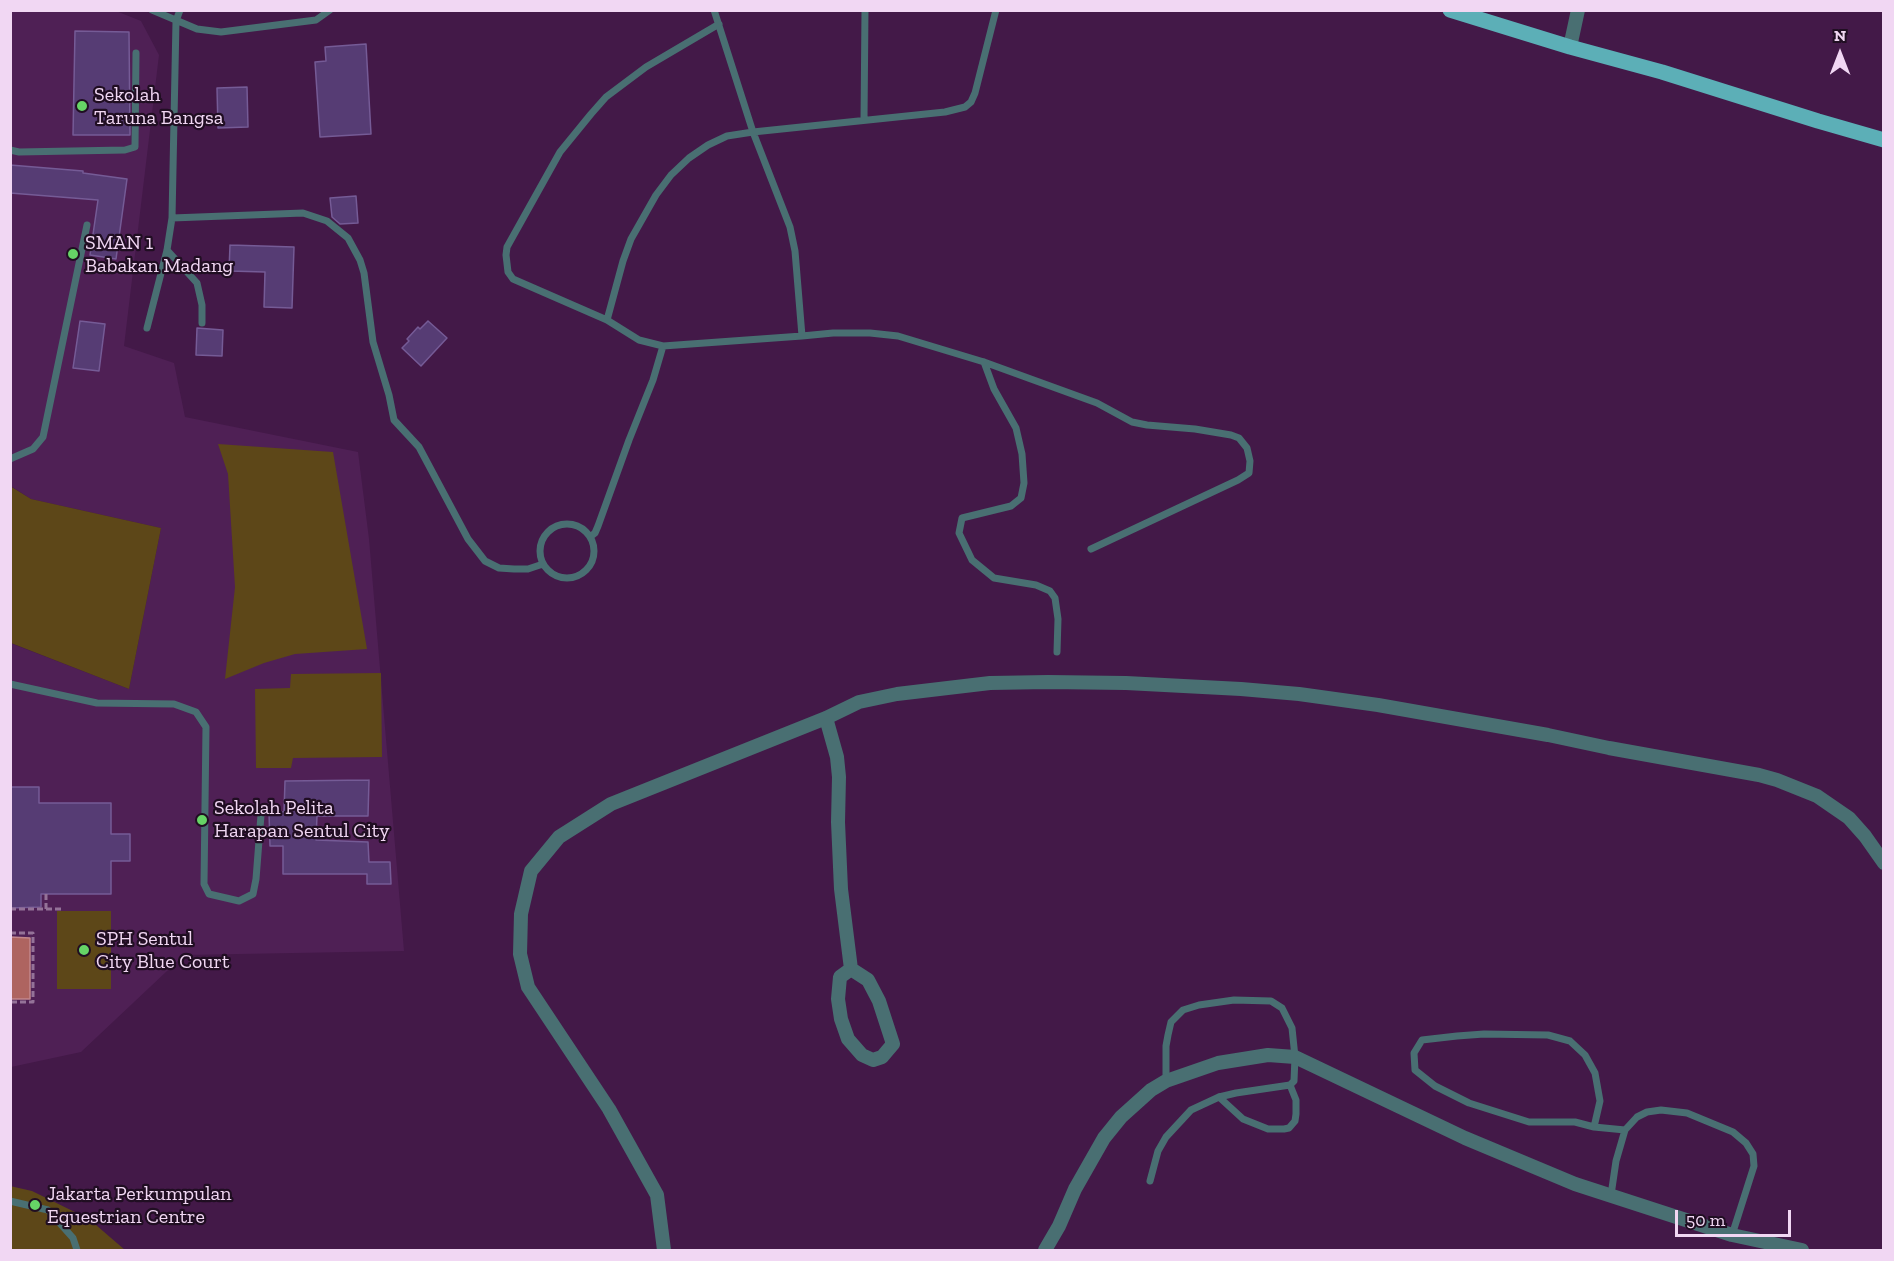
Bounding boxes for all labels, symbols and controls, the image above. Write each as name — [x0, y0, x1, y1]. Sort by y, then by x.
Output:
north arrow — [1810, 24, 1870, 84]
text: N — [1834, 26, 1846, 45]
place label: Sekolah Taruna Bangsa — [94, 83, 223, 130]
marker: Sekolah Taruna Bangsa — [75, 99, 89, 113]
place label: SMAN 1 Babakan Madang — [85, 231, 233, 278]
marker: SMAN 1 Babakan Madang — [66, 247, 80, 261]
place label: Sekolah Pelita Harapan Sentul City — [214, 796, 389, 843]
marker: Sekolah Pelita Harapan Sentul City — [195, 813, 209, 827]
place label: SPH Sentul City Blue Court — [96, 927, 229, 974]
marker: SPH Sentul City Blue Court — [77, 943, 91, 957]
place label: Jakarta Perkumpulan Equestrian Centre — [47, 1182, 232, 1229]
marker: Jakarta Perkumpulan Equestrian Centre — [28, 1198, 42, 1212]
scale bar — [1678, 1198, 1794, 1236]
text: 50 m — [1686, 1209, 1725, 1231]

